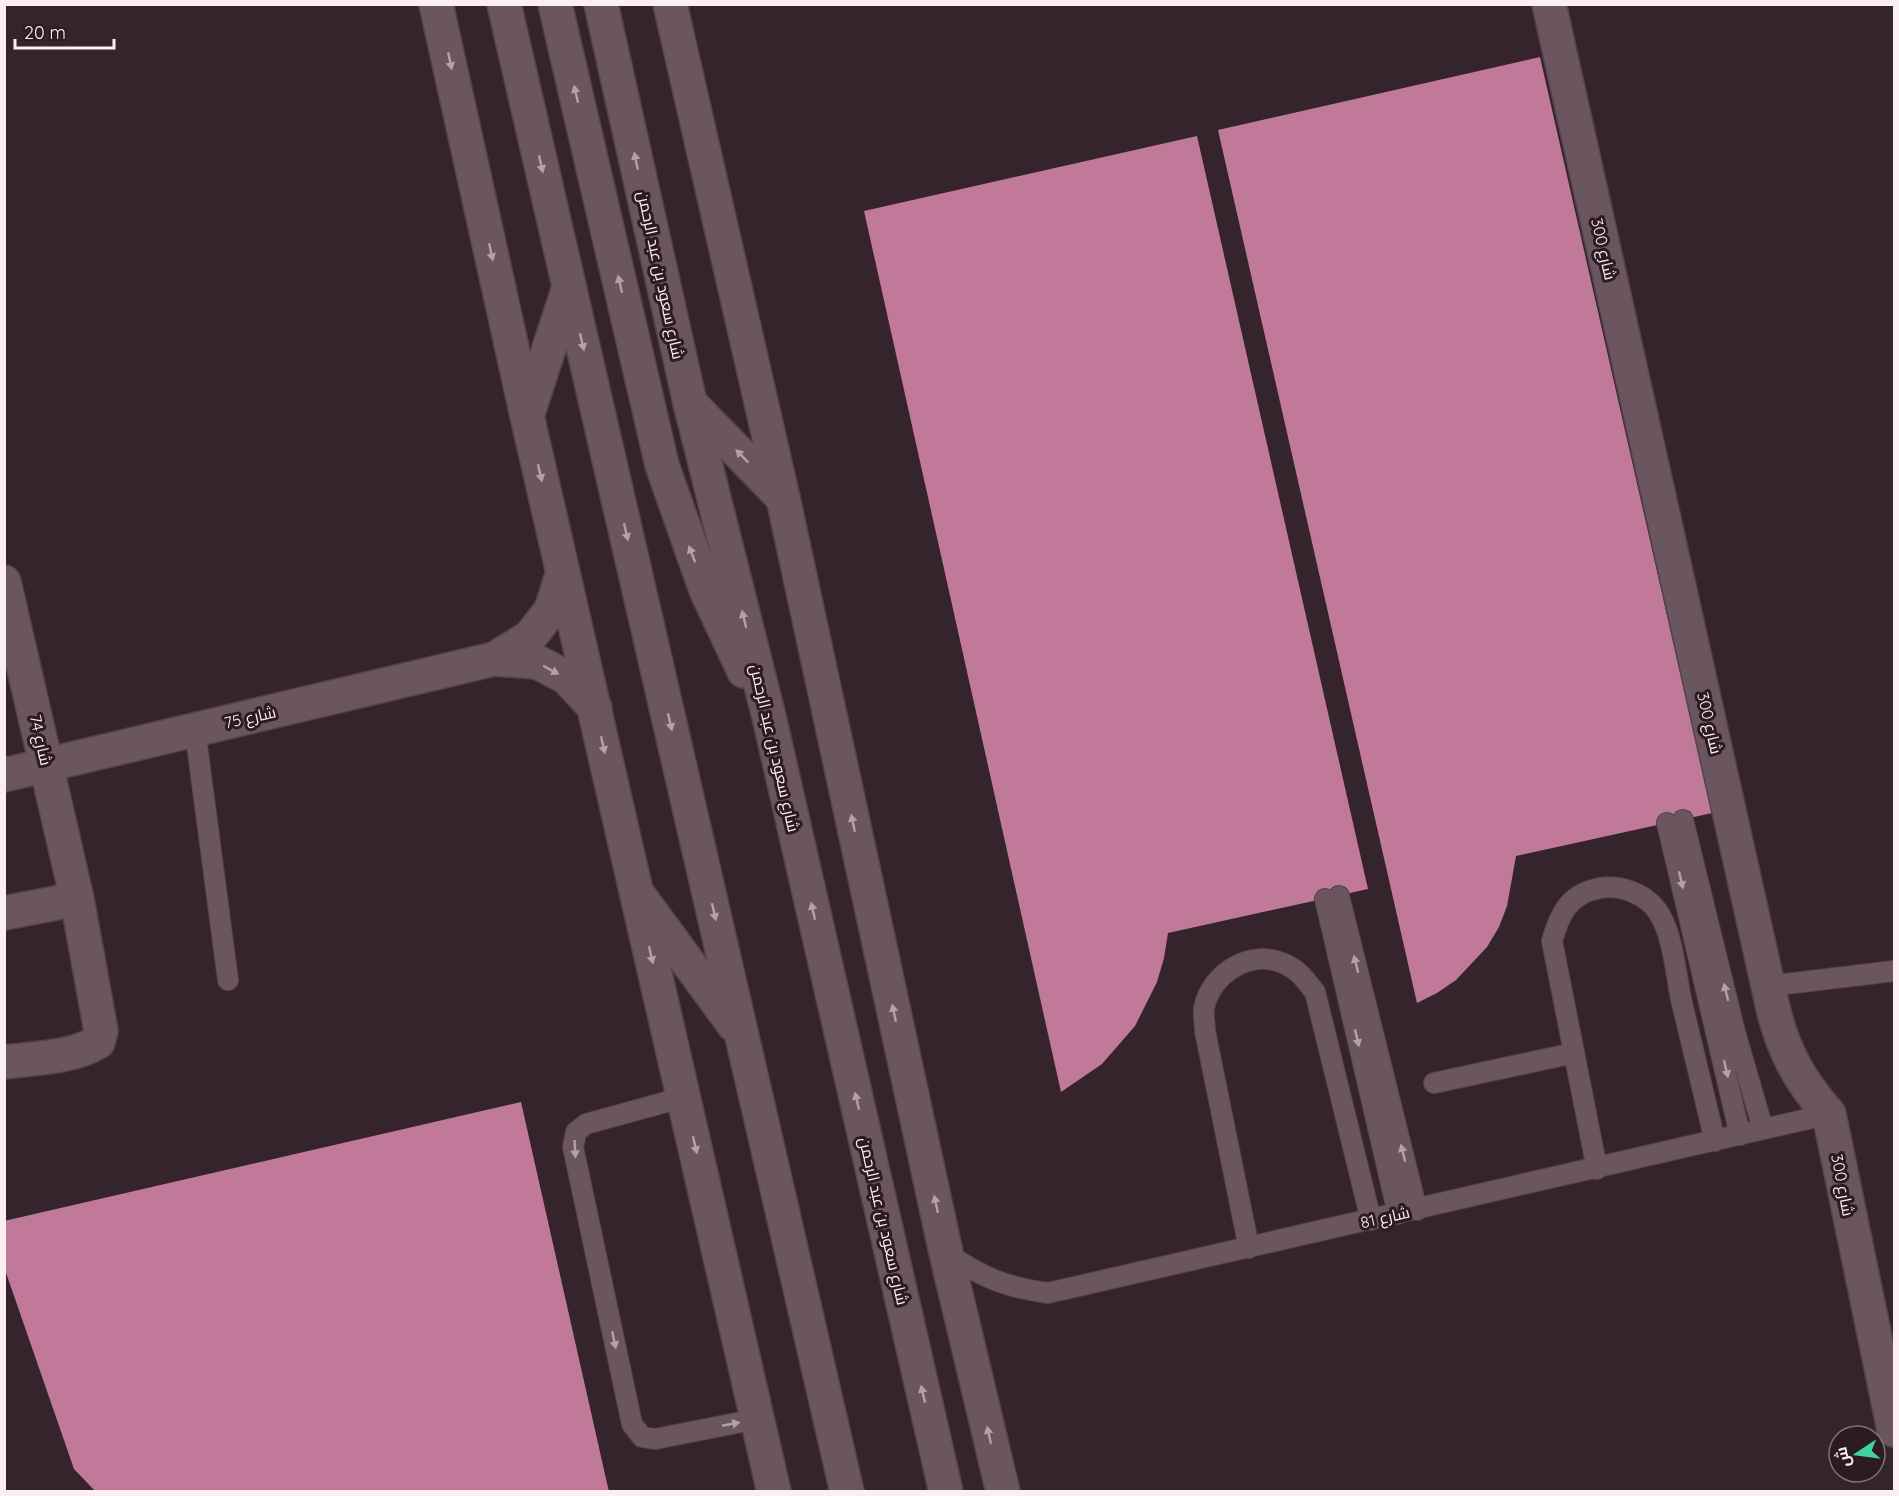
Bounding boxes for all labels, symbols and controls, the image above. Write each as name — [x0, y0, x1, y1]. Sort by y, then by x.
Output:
scale bar — [15, 12, 114, 50]
text: 20 m — [24, 21, 66, 44]
one-way arrow — [445, 52, 455, 71]
one-way arrow — [570, 85, 580, 104]
one-way arrow — [631, 151, 640, 170]
one-way arrow — [537, 155, 547, 173]
street label: شارع سعود بن عبد الرحمن — [631, 189, 689, 361]
street label: شارع 300 — [1585, 216, 1621, 282]
one-way arrow — [487, 243, 497, 261]
one-way arrow — [615, 275, 625, 294]
one-way arrow — [578, 333, 588, 351]
one-way arrow — [735, 449, 749, 463]
one-way arrow — [536, 464, 546, 482]
one-way arrow — [622, 523, 631, 542]
one-way arrow — [687, 544, 697, 562]
one-way arrow — [739, 610, 749, 628]
street label: شارع سعود بن عبد الرحمن — [744, 662, 804, 834]
one-way arrow — [543, 665, 560, 675]
street label: شارع 300 — [1691, 690, 1727, 756]
street label: شارع 75 — [222, 701, 278, 735]
street label: شارع 74 — [24, 713, 57, 768]
one-way arrow — [665, 713, 675, 731]
one-way arrow — [599, 735, 608, 754]
one-way arrow — [848, 813, 857, 832]
one-way arrow — [1676, 870, 1686, 889]
one-way arrow — [808, 902, 818, 920]
one-way arrow — [709, 903, 719, 921]
one-way arrow — [647, 946, 657, 964]
one-way arrow — [1350, 954, 1360, 973]
one-way arrow — [1720, 983, 1730, 1001]
one-way arrow — [889, 1004, 899, 1022]
one-way arrow — [1353, 1028, 1362, 1047]
one-way arrow — [1721, 1060, 1731, 1079]
one-way arrow — [851, 1092, 861, 1110]
street label: شارع سعود بن عبد الرحمن — [853, 1135, 913, 1307]
one-way arrow — [690, 1136, 700, 1154]
one-way arrow — [570, 1140, 580, 1159]
one-way arrow — [1397, 1144, 1407, 1162]
street label: شارع 300 — [1825, 1152, 1859, 1218]
one-way arrow — [930, 1195, 940, 1213]
street label: شارع 81 — [1358, 1202, 1412, 1234]
one-way arrow — [610, 1331, 619, 1350]
one-way arrow — [918, 1384, 928, 1403]
one-way arrow — [721, 1419, 740, 1428]
north arrow — [1827, 1424, 1887, 1484]
one-way arrow — [984, 1425, 994, 1444]
text: ش — [1830, 1445, 1854, 1470]

